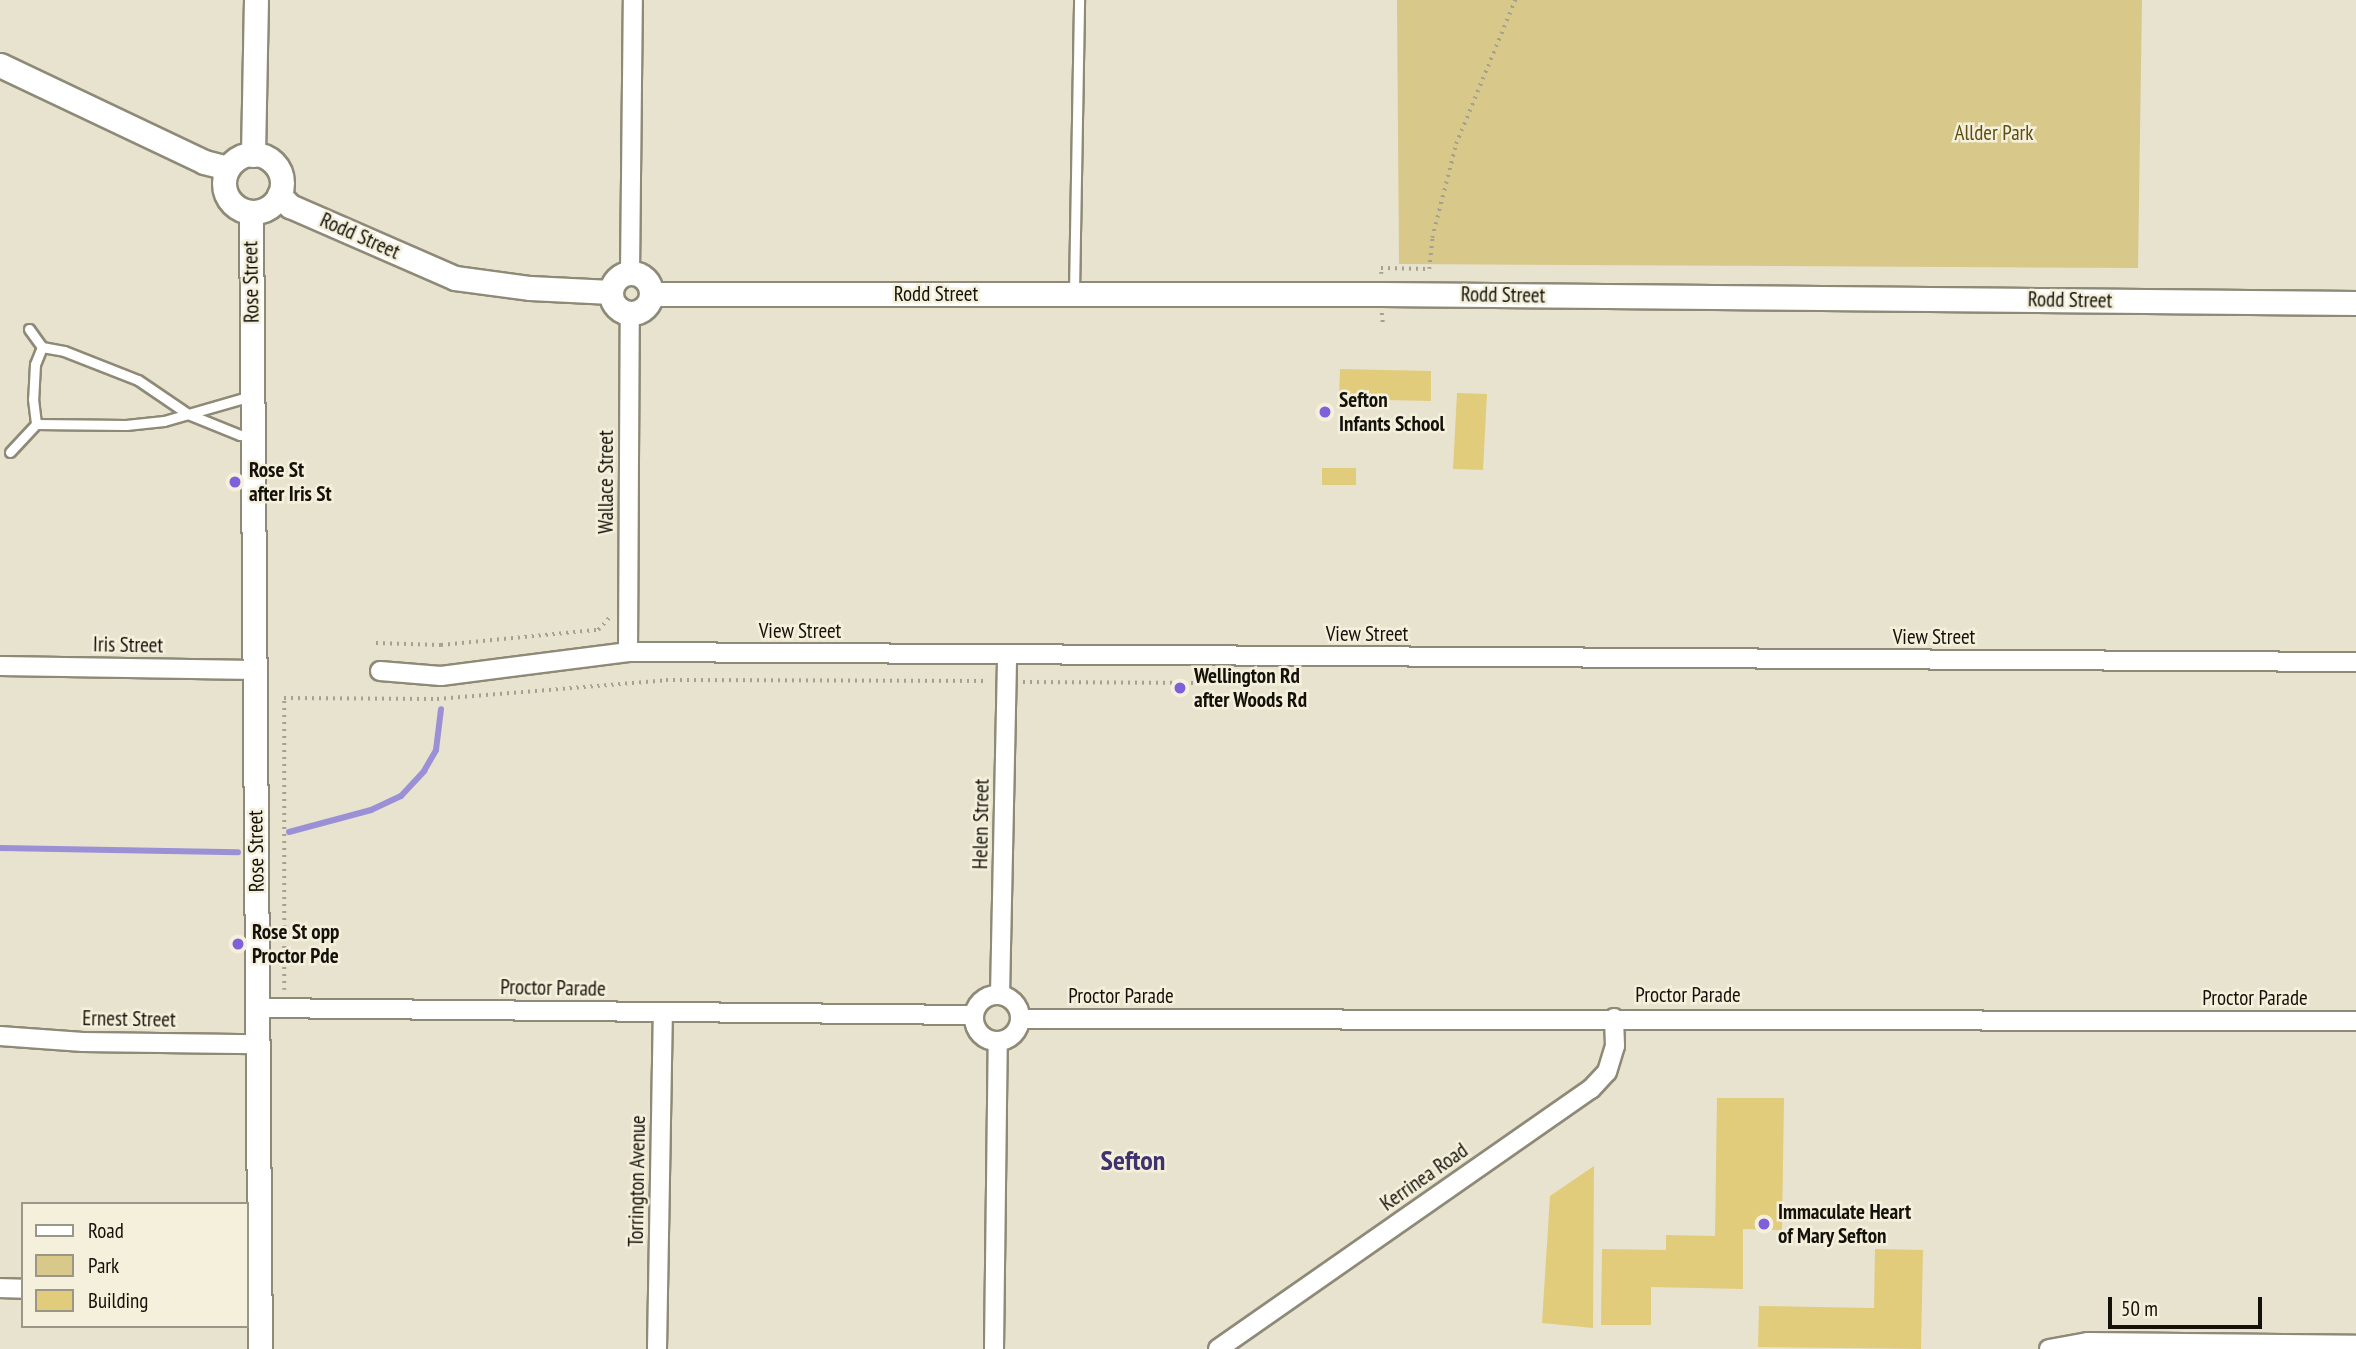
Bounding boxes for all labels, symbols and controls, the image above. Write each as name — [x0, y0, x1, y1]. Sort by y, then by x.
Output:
park label: Allder Park — [1955, 120, 2033, 146]
street label: Rodd Street — [316, 207, 404, 265]
street label: Rose Street — [238, 241, 264, 323]
street label: Rodd Street — [894, 281, 978, 307]
street label: Rodd Street — [1461, 282, 1545, 308]
street label: Rodd Street — [2028, 287, 2112, 313]
place label: Sefton Infants School — [1339, 387, 1445, 437]
marker: Sefton Infants School — [1317, 404, 1333, 420]
street label: Wallace Street — [593, 430, 619, 534]
place label: Rose St after Iris St — [249, 457, 332, 507]
marker: Rose St after Iris St — [227, 474, 243, 490]
street label: View Street — [758, 618, 842, 644]
street label: View Street — [1325, 621, 1409, 647]
street label: View Street — [1892, 624, 1976, 650]
street label: Iris Street — [93, 632, 163, 658]
place label: Wellington Rd after Woods Rd — [1194, 663, 1307, 713]
marker: Wellington Rd after Woods Rd — [1172, 680, 1188, 696]
street label: Helen Street — [968, 778, 994, 870]
street label: Rose Street — [243, 810, 269, 892]
place label: Rose St opp Proctor Pde — [252, 919, 339, 969]
marker: Rose St opp Proctor Pde — [230, 936, 246, 952]
street label: Proctor Parade — [500, 974, 606, 1002]
street label: Proctor Parade — [1635, 982, 1741, 1008]
street label: Proctor Parade — [1068, 983, 1174, 1009]
street label: Proctor Parade — [2202, 985, 2308, 1011]
street label: Ernest Street — [82, 1006, 176, 1032]
street label: Torrington Avenue — [623, 1115, 651, 1247]
street label: Kerrinea Road — [1375, 1138, 1473, 1216]
district label: Sefton — [1101, 1143, 1165, 1177]
place label: Immaculate Heart of Mary Sefton — [1778, 1199, 1911, 1249]
legend — [21, 1202, 248, 1328]
marker: Immaculate Heart of Mary Sefton — [1756, 1216, 1772, 1232]
text: Road — [88, 1217, 124, 1244]
text: Park — [88, 1252, 119, 1279]
scale bar — [2111, 1282, 2265, 1326]
text: Building — [88, 1287, 148, 1314]
text: 50 m — [2121, 1295, 2158, 1322]

